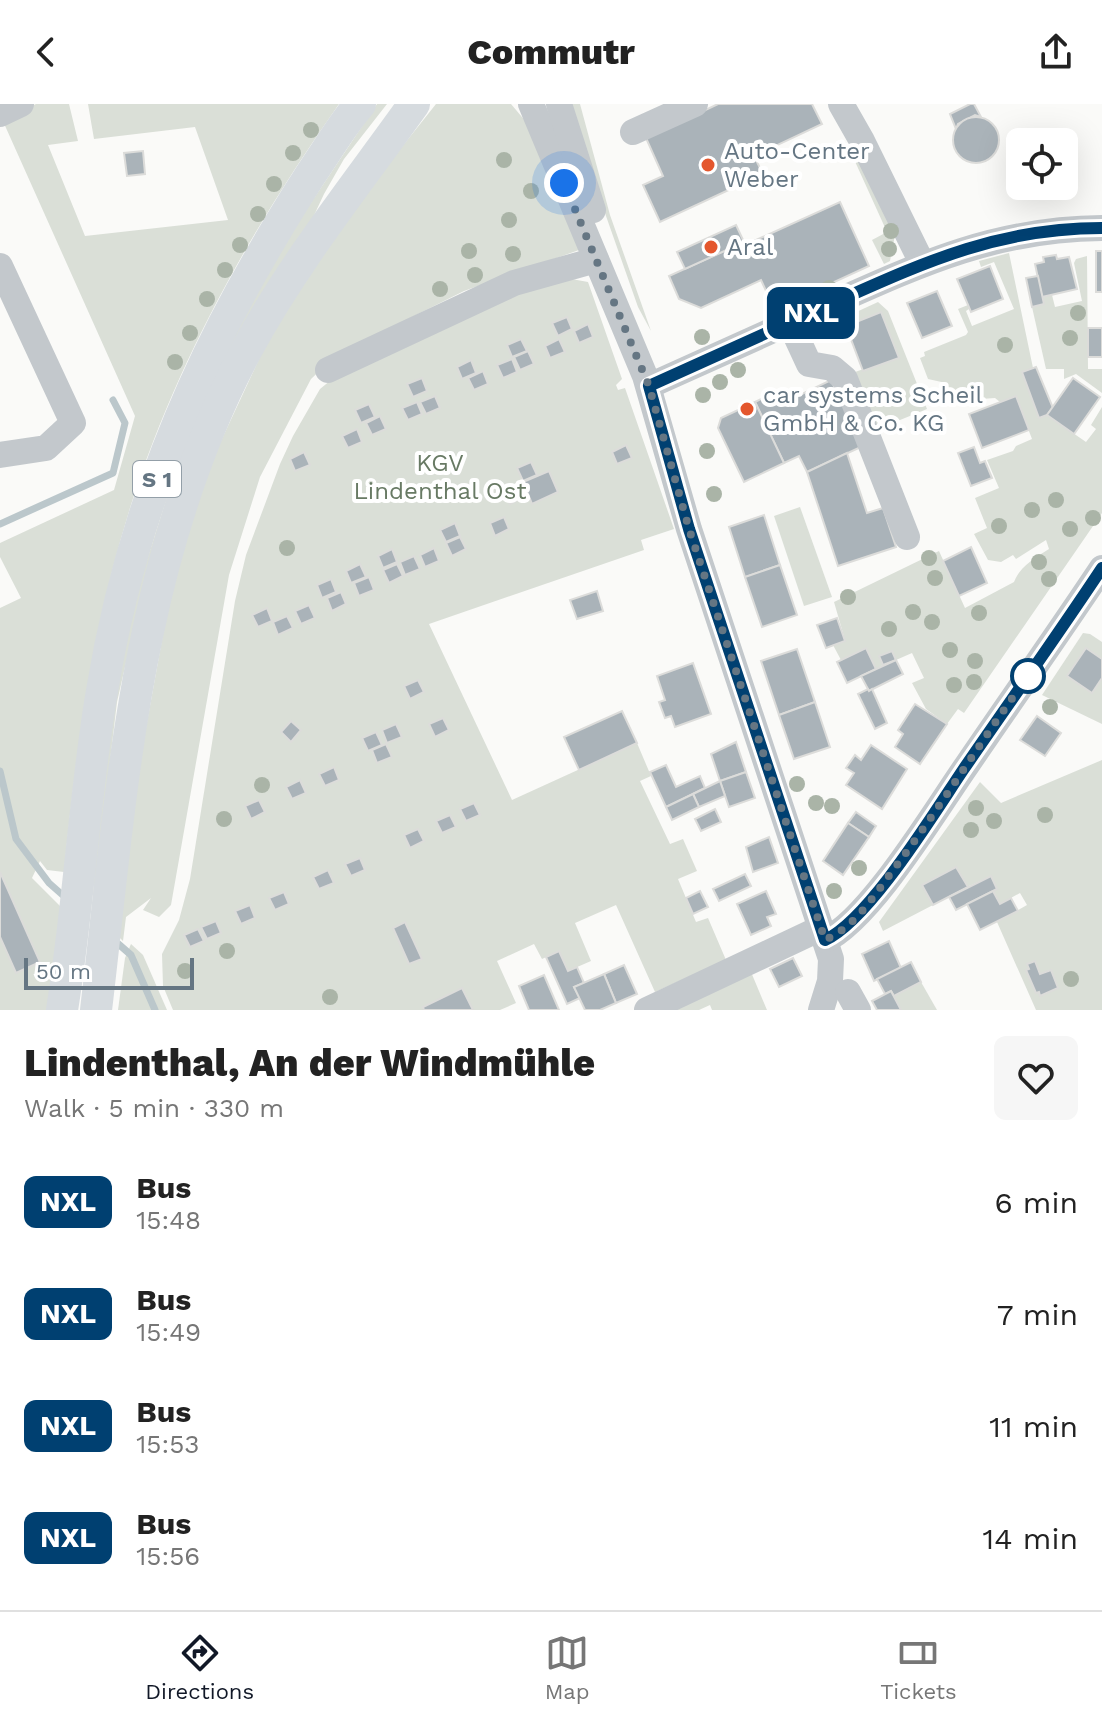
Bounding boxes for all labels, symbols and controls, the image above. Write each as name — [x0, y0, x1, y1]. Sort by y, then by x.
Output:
icon: back — [24, 30, 68, 74]
icon: share — [1034, 30, 1078, 74]
text: Commutr — [467, 31, 635, 73]
map controls — [1006, 128, 1078, 200]
button: locate — [1006, 128, 1078, 200]
place label: Auto-Center Weber — [724, 137, 870, 193]
marker: Auto-Center Weber — [699, 156, 717, 174]
your location — [544, 163, 584, 203]
place label: Aral — [727, 233, 774, 261]
marker: Aral — [702, 238, 720, 256]
line badge: NXL — [765, 287, 857, 339]
text: NXL — [783, 296, 839, 329]
place label: car systems Scheil GmbH & Co. KG — [763, 381, 984, 437]
marker: car systems Scheil GmbH & Co. KG — [738, 400, 756, 418]
park label: KGV Lindenthal Ost — [353, 449, 527, 505]
road number: S 1 — [133, 461, 181, 497]
unlabelled marker — [1011, 659, 1045, 693]
scale bar — [24, 954, 194, 990]
text: 50 m — [36, 959, 91, 984]
button: heart — [994, 1036, 1078, 1120]
text: Lindenthal, An der Windmühle — [24, 1041, 595, 1085]
text: Walk · 5 min · 330 m — [24, 1093, 284, 1123]
text: Bus — [136, 1170, 191, 1205]
text: NXL — [40, 1185, 96, 1218]
text: 6 min — [994, 1185, 1078, 1220]
text: 15:48 — [136, 1205, 201, 1235]
text: Bus — [136, 1282, 191, 1317]
text: NXL — [40, 1297, 96, 1330]
text: 7 min — [997, 1297, 1078, 1332]
text: 15:49 — [136, 1317, 201, 1347]
text: Bus — [136, 1394, 191, 1429]
text: NXL — [40, 1409, 96, 1442]
text: 11 min — [989, 1409, 1078, 1444]
text: 15:53 — [136, 1429, 199, 1459]
text: Bus — [136, 1506, 191, 1541]
text: NXL — [40, 1521, 96, 1554]
text: 14 min — [983, 1521, 1078, 1556]
text: 15:56 — [136, 1541, 200, 1571]
tab: Directions — [145, 1631, 254, 1704]
tab: Map — [545, 1631, 590, 1704]
tab: Tickets — [880, 1631, 957, 1704]

